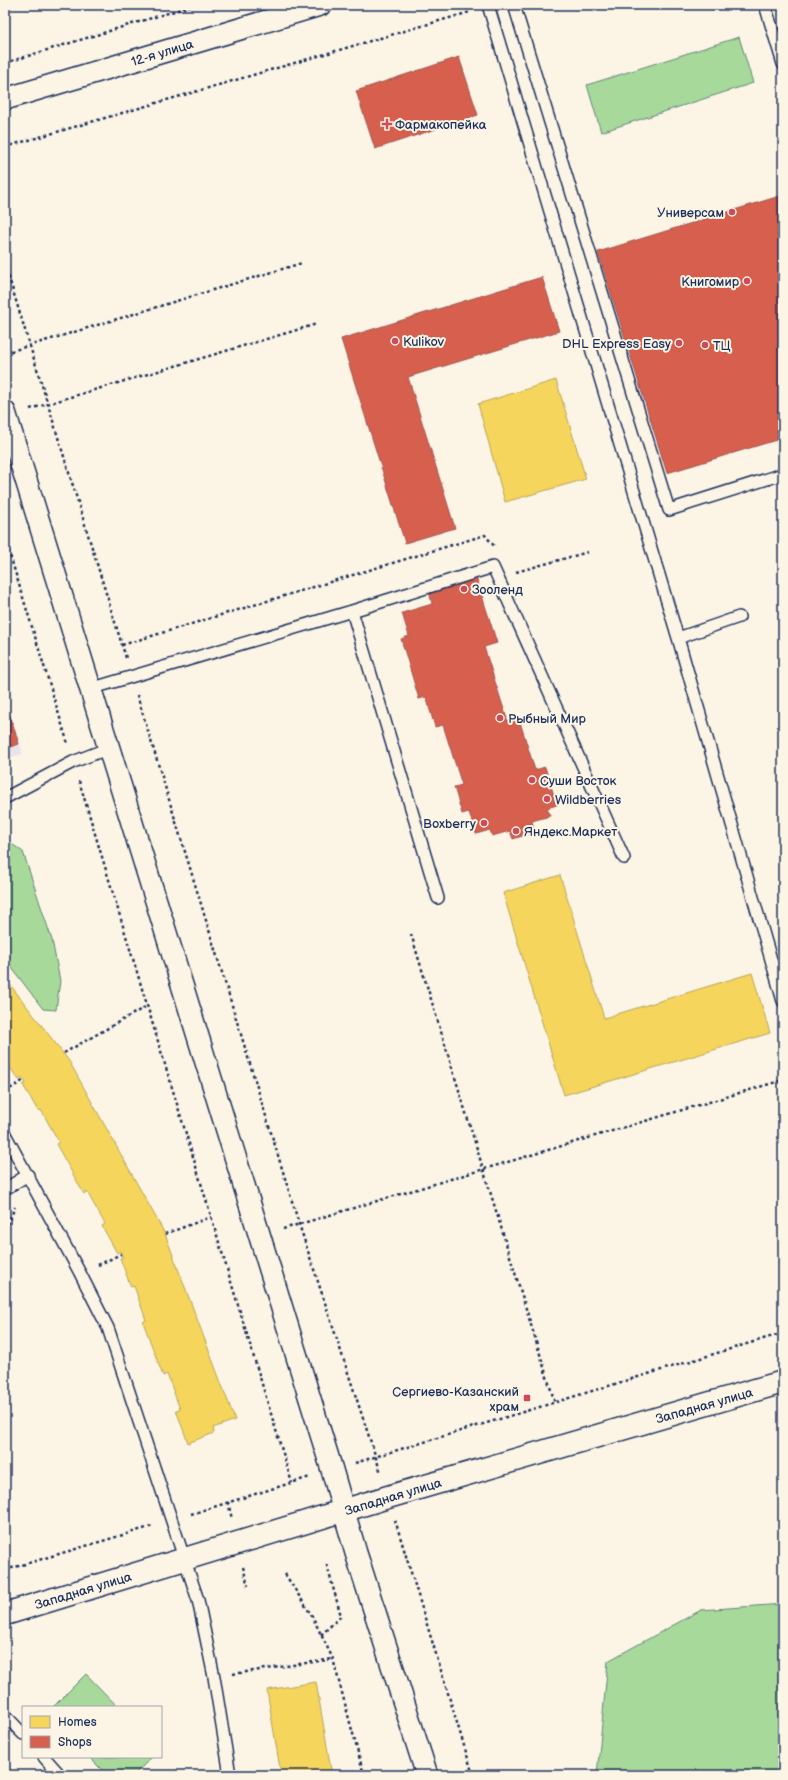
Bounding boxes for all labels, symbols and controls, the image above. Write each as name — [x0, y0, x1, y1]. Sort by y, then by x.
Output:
street label: 12-я улица — [129, 36, 196, 70]
place label: Фармакопейка — [395, 117, 487, 133]
marker: Фармакопейка — [382, 119, 392, 129]
place label: Универсам — [657, 205, 724, 221]
marker: Универсам — [727, 207, 737, 217]
place label: Книгомир — [681, 274, 740, 290]
marker: Книгомир — [742, 276, 752, 286]
place label: Kulikov — [403, 334, 445, 350]
marker: Kulikov — [390, 336, 400, 346]
place label: DHL Express Easy — [562, 336, 671, 352]
marker: DHL Express Easy — [674, 338, 684, 348]
place label: ТЦ — [713, 338, 731, 354]
marker: ТЦ — [700, 340, 710, 350]
place label: Зооленд — [472, 582, 523, 598]
marker: Зооленд — [459, 584, 469, 594]
place label: Рыбный Мир — [508, 711, 586, 727]
marker: Рыбный Мир — [495, 713, 505, 723]
place label: Суши Восток — [540, 773, 617, 789]
marker: Суши Восток — [527, 775, 537, 785]
place label: Wildberries — [555, 792, 622, 808]
marker: Wildberries — [542, 794, 552, 804]
place label: Boxberry — [423, 816, 476, 832]
marker: Boxberry — [479, 818, 489, 828]
place label: Яндекс.Маркет — [524, 824, 617, 840]
marker: Яндекс.Маркет — [511, 826, 521, 836]
place label: Сергиево-Казанский храм — [392, 1384, 519, 1415]
street label: Западная улица — [654, 1384, 755, 1427]
marker: Сергиево-Казанский храм — [522, 1393, 532, 1403]
street label: Западная улица — [343, 1475, 444, 1519]
street label: Западная улица — [33, 1569, 134, 1613]
legend — [22, 1706, 162, 1758]
text: Homes — [58, 1715, 97, 1730]
text: Shops — [58, 1735, 92, 1750]

